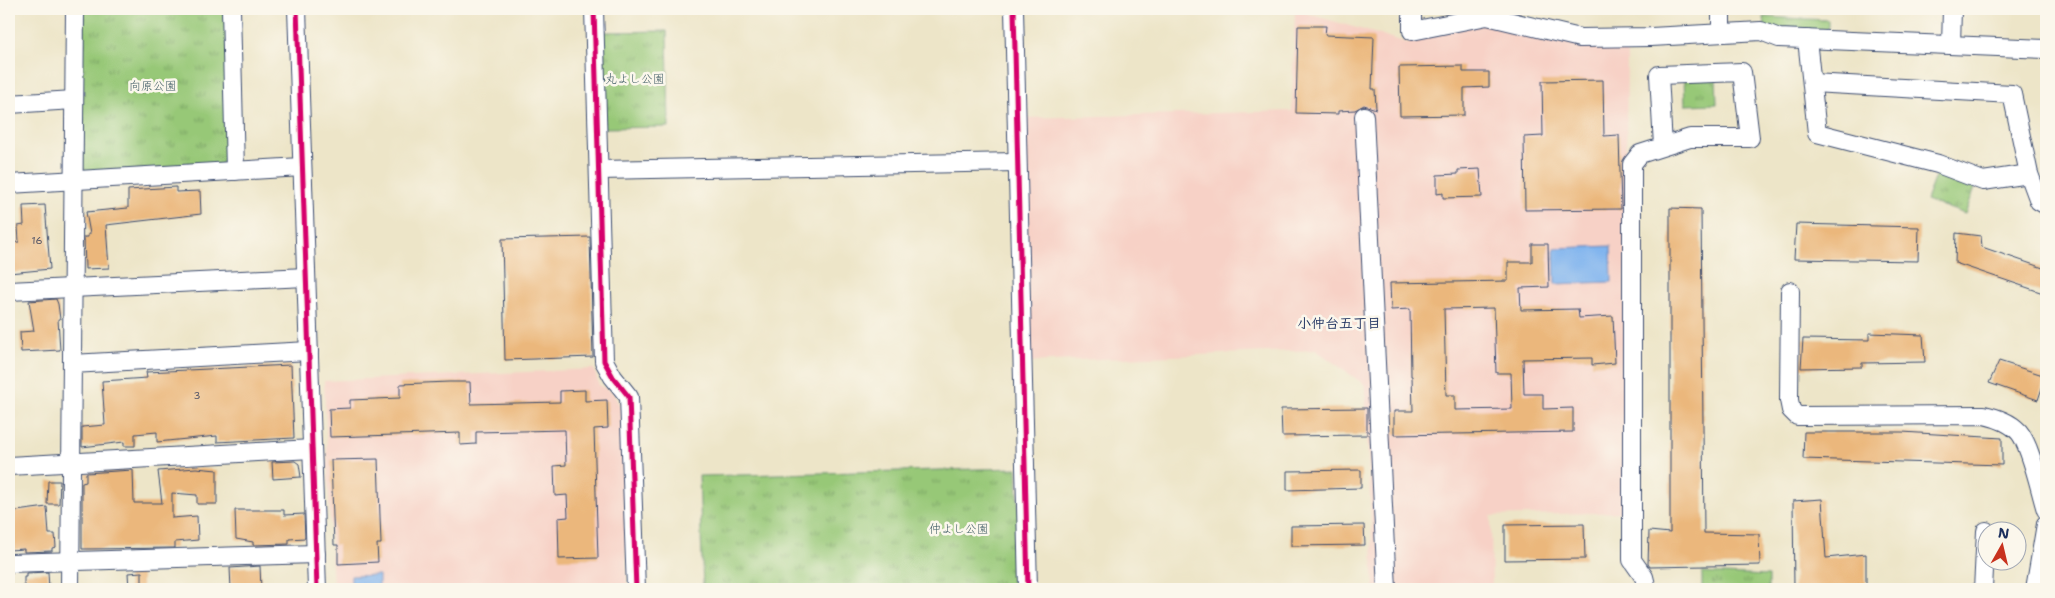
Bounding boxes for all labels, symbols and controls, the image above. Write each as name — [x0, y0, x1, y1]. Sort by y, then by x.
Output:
park label: 丸よし公園 — [605, 71, 665, 87]
park label: 向原公園 — [129, 78, 177, 94]
house number: 16 — [32, 234, 42, 247]
district label: 小仲台五丁目 — [1297, 314, 1381, 332]
house number: 3 — [194, 389, 201, 402]
north arrow — [1978, 520, 2028, 570]
park label: 仲よし公園 — [929, 521, 989, 537]
text: N — [1997, 523, 2011, 543]

